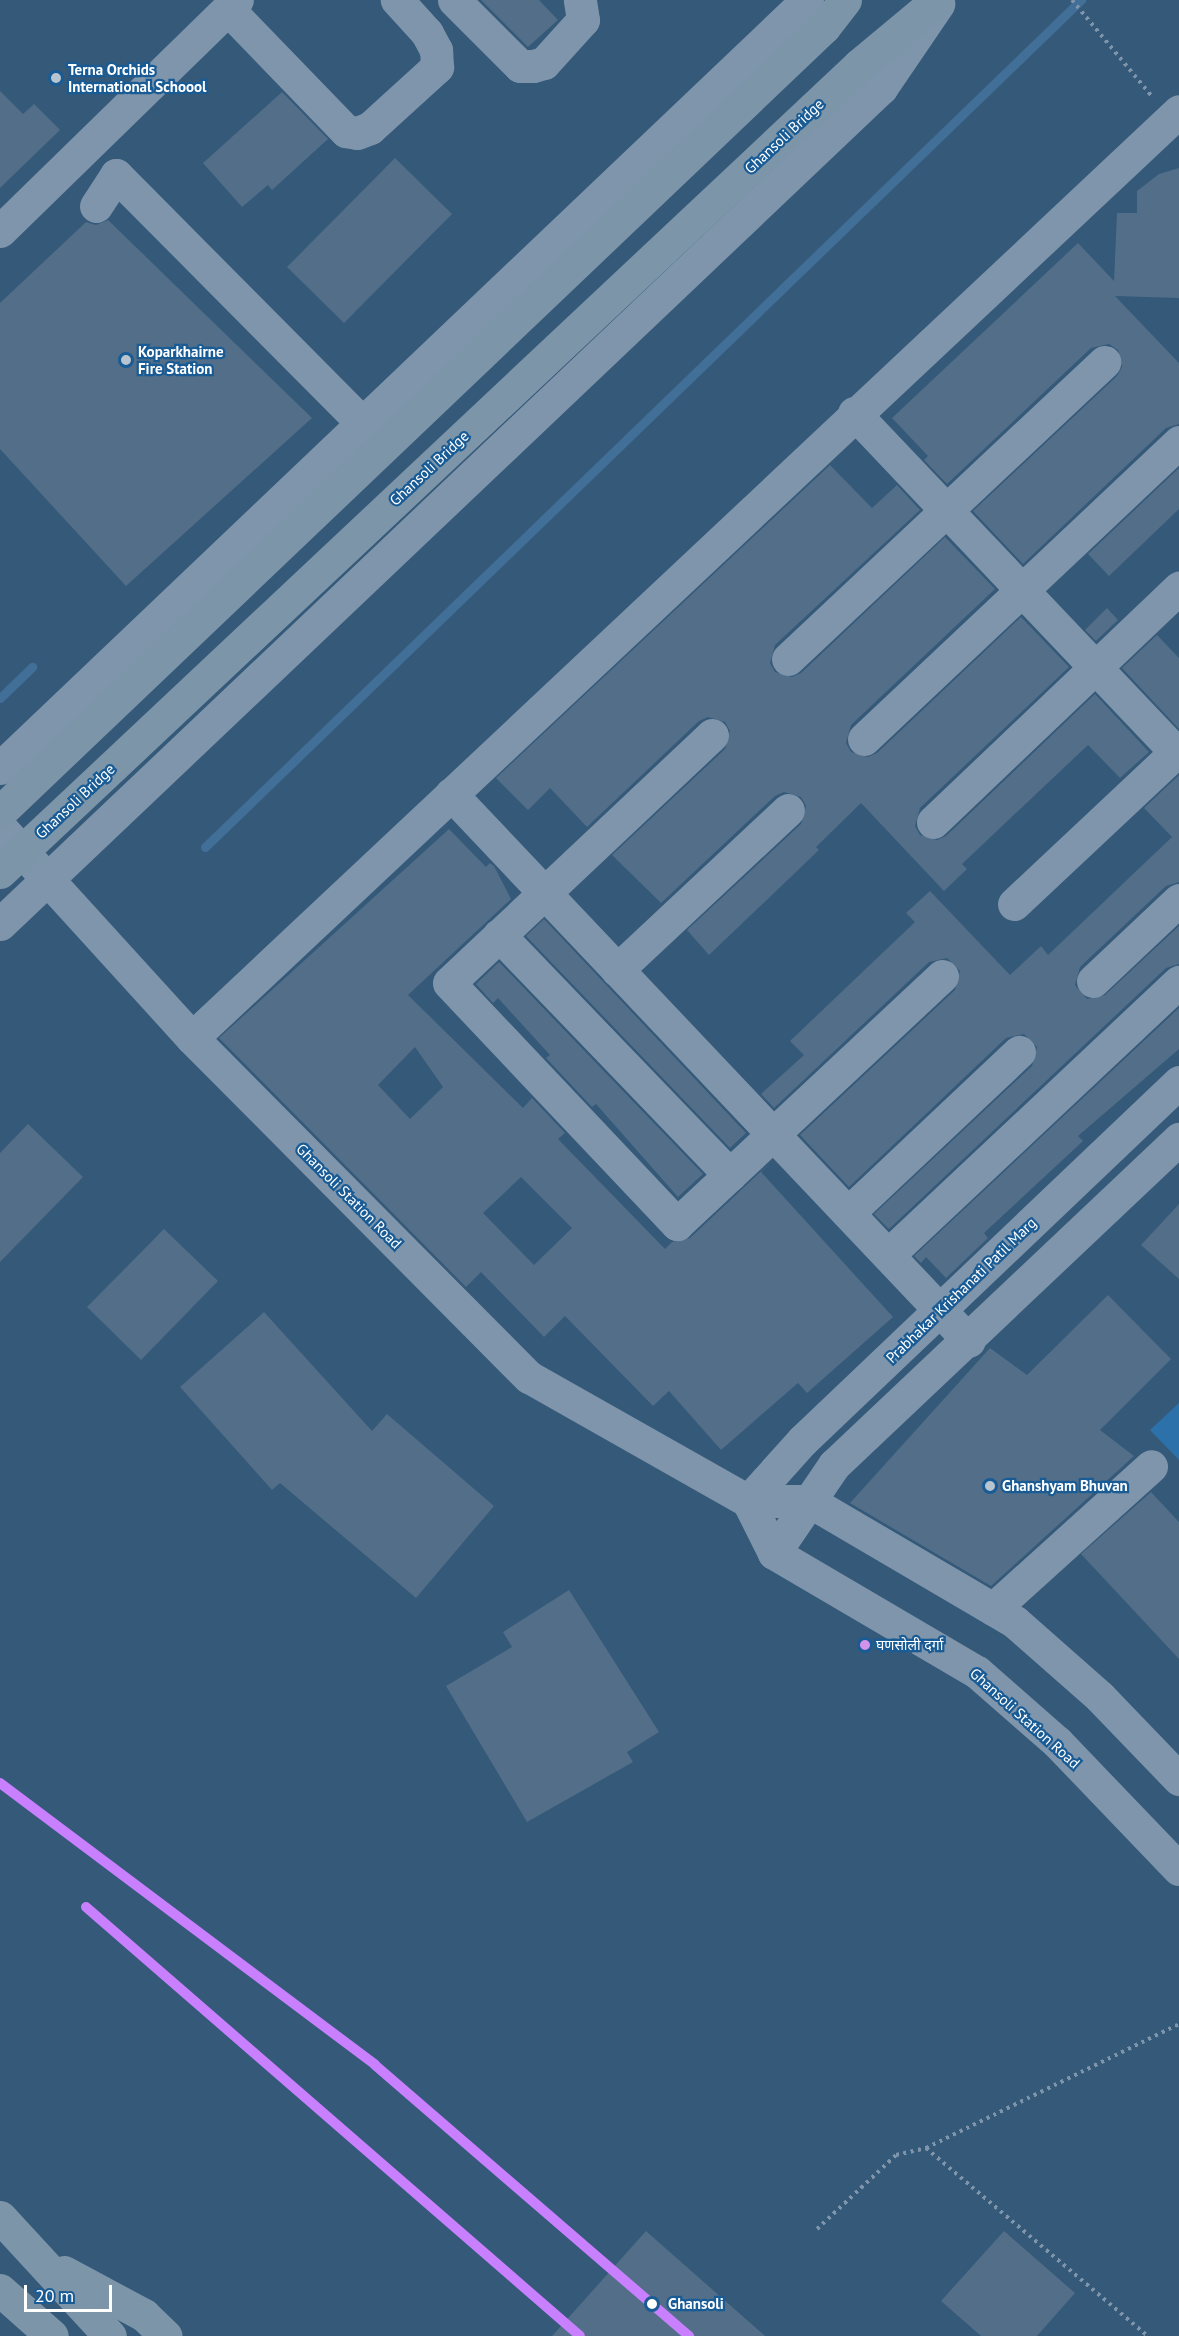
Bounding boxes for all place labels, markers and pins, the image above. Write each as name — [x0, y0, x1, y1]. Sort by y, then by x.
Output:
place label: Terna Orchids International Schoool — [68, 60, 206, 95]
marker: Terna Orchids International Schoool — [49, 71, 63, 85]
place label: Koparkhairne Fire Station — [138, 342, 224, 377]
marker: Koparkhairne Fire Station — [119, 353, 133, 367]
place label: Ghanshyam Bhuvan — [1002, 1477, 1128, 1495]
marker: Ghanshyam Bhuvan — [983, 1479, 997, 1493]
place label: घणसोली दर्गा — [876, 1637, 943, 1653]
marker: घणसोली दर्गा — [859, 1639, 871, 1651]
marker: Ghansoli — [641, 2293, 663, 2315]
place label: Ghansoli — [668, 2295, 724, 2313]

